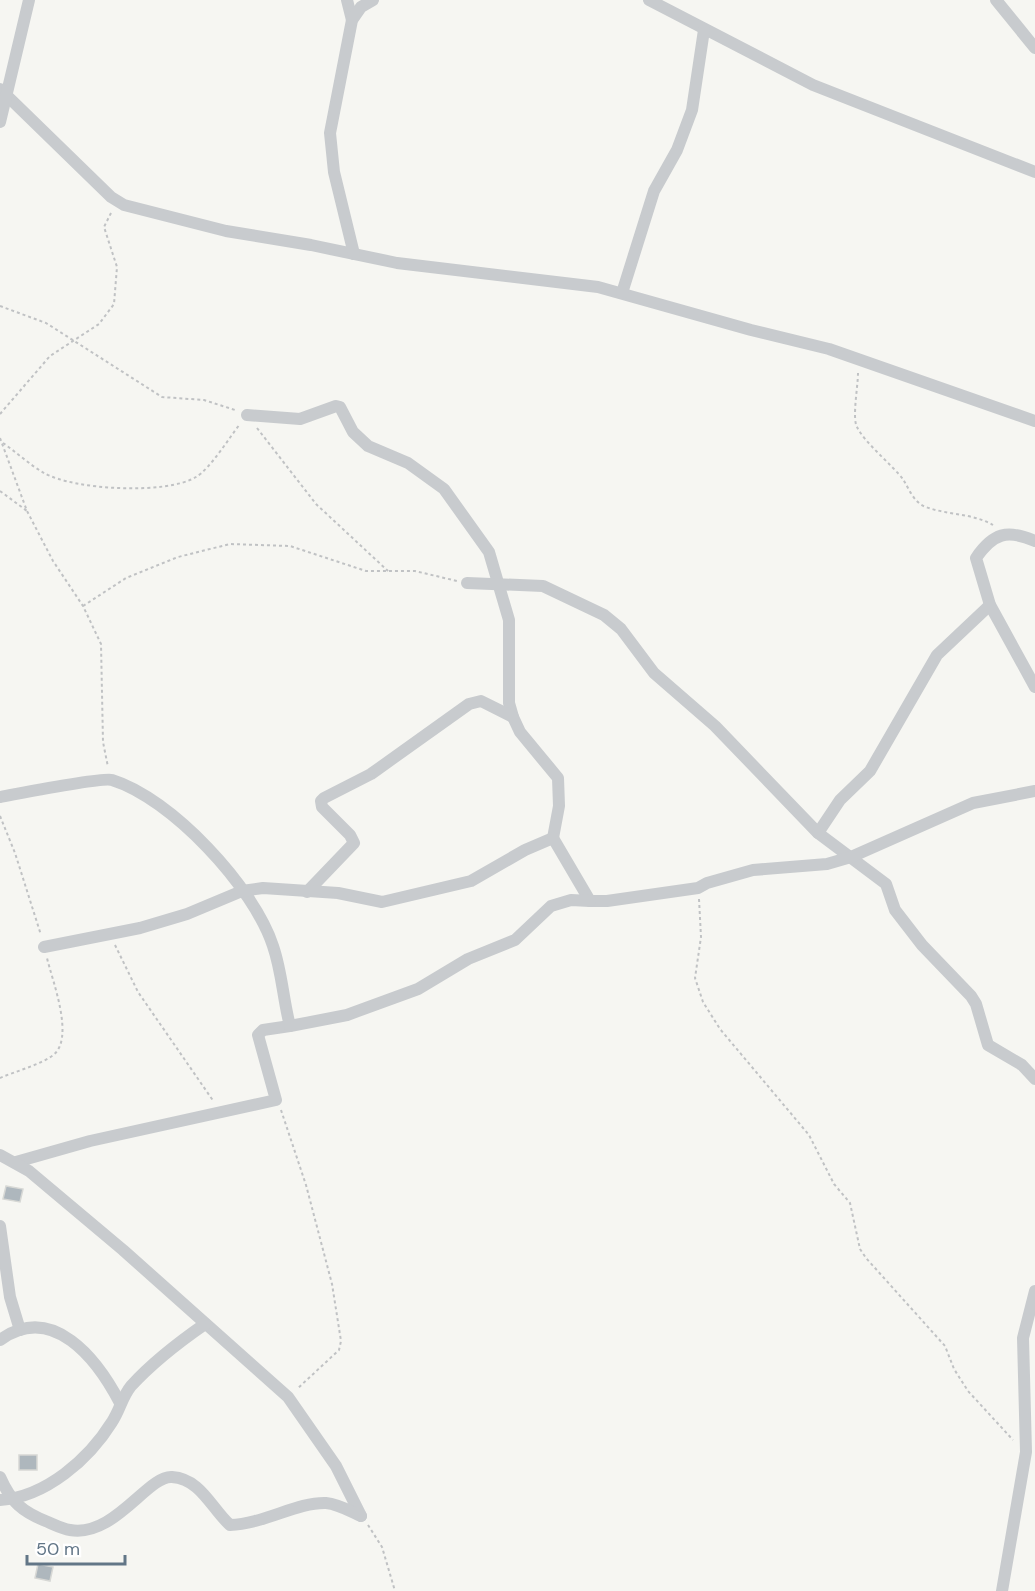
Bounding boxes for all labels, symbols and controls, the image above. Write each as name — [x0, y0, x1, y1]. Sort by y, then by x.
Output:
scale bar — [27, 1528, 124, 1566]
text: 50 m — [36, 1537, 80, 1561]

